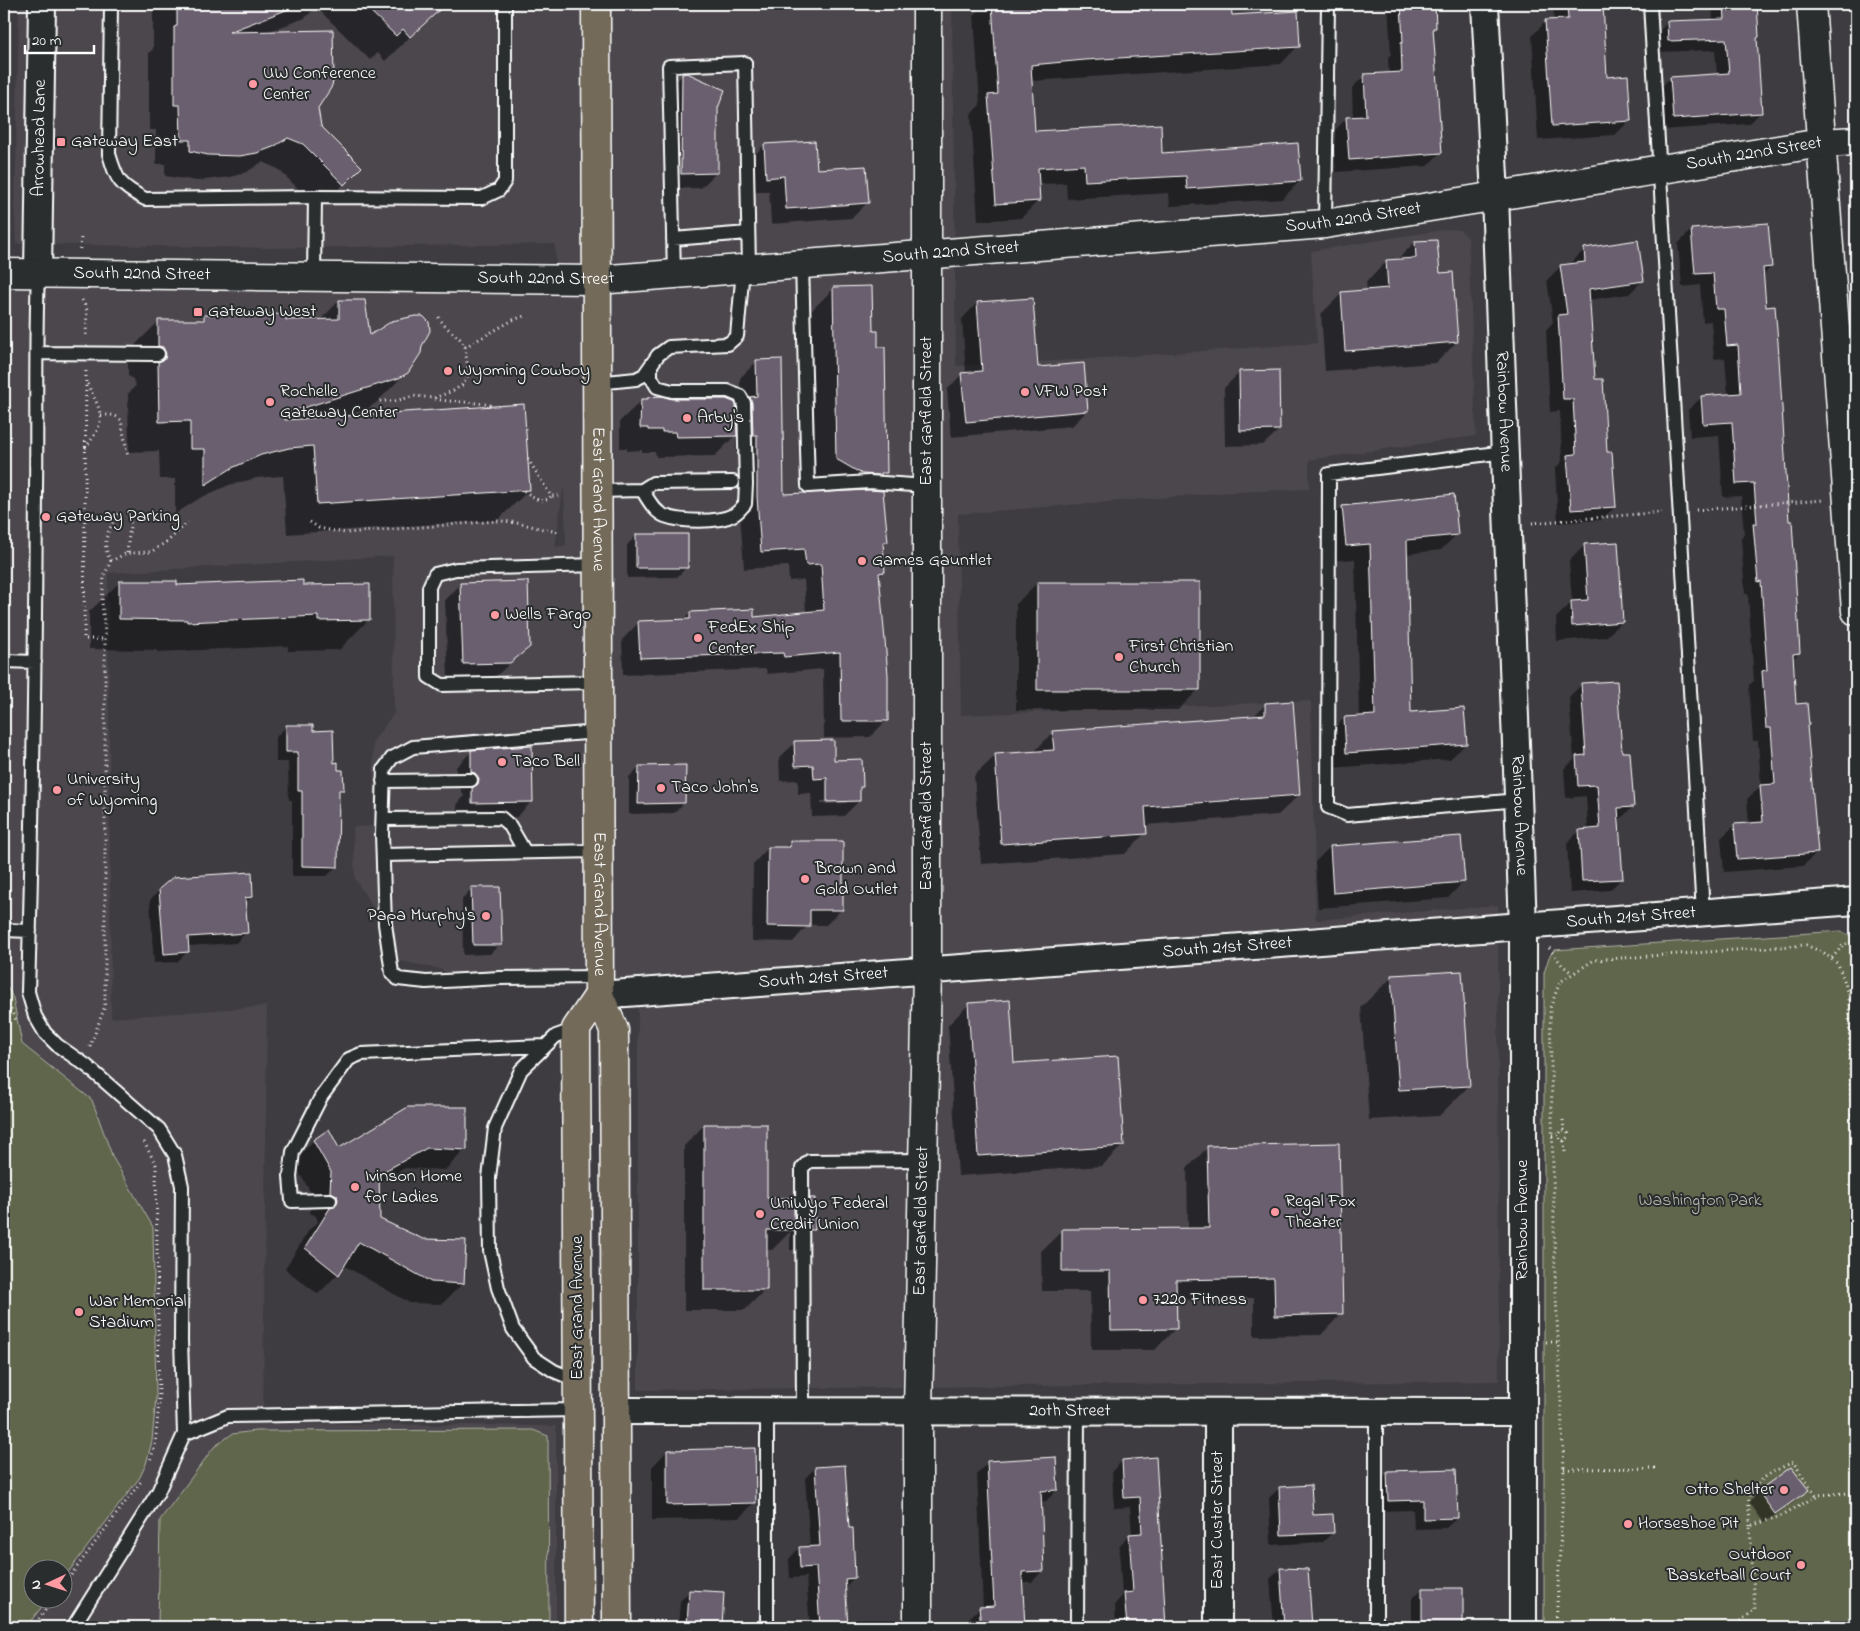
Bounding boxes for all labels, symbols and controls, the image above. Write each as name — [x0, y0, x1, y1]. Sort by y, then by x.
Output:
scale bar — [25, 22, 94, 54]
text: 20 m — [32, 30, 62, 52]
place label: UW Conference Center — [263, 61, 377, 108]
street label: Arrowhead Lane — [26, 78, 54, 197]
marker: UW Conference Center — [247, 78, 259, 90]
place label: Gateway East — [71, 129, 178, 155]
street label: South 22nd Street — [1684, 130, 1824, 178]
marker: Gateway East — [55, 136, 67, 148]
street label: South 22nd Street — [1284, 195, 1423, 240]
street label: South 22nd Street — [882, 235, 1020, 271]
street label: South 22nd Street — [73, 261, 211, 288]
street label: South 22nd Street — [477, 266, 615, 293]
place label: Gateway West — [208, 299, 316, 325]
marker: Gateway West — [192, 306, 204, 318]
street label: East Garfield Street — [914, 336, 940, 486]
street label: Rainbow Avenue — [1488, 351, 1519, 473]
place label: Wyoming Cowboy — [458, 358, 590, 385]
marker: Wyoming Cowboy — [442, 365, 454, 377]
place label: Rochelle Gateway Center — [280, 379, 398, 426]
place label: VFW Post — [1034, 379, 1108, 405]
marker: VFW Post — [1019, 386, 1031, 398]
marker: Rochelle Gateway Center — [264, 396, 276, 408]
place label: Arby's — [697, 405, 744, 431]
marker: Arby's — [681, 412, 693, 424]
street label: East Grand Avenue — [584, 427, 611, 572]
place label: Gateway Parking — [56, 504, 180, 531]
marker: Gateway Parking — [40, 511, 52, 523]
place label: Games Gauntlet — [872, 548, 992, 574]
marker: Games Gauntlet — [856, 555, 868, 567]
place label: Wells Fargo — [505, 602, 591, 629]
marker: Wells Fargo — [489, 609, 501, 621]
place label: FedEx Ship Center — [707, 615, 795, 662]
marker: FedEx Ship Center — [692, 632, 704, 644]
place label: First Christian Church — [1128, 634, 1234, 681]
marker: First Christian Church — [1113, 651, 1125, 663]
street label: East Garfield Street — [914, 741, 940, 891]
place label: Taco Bell — [512, 749, 580, 775]
street label: Rainbow Avenue — [1503, 754, 1534, 877]
marker: Taco Bell — [496, 756, 508, 768]
place label: University of Wyoming — [67, 767, 157, 815]
place label: Taco John's — [671, 775, 759, 801]
marker: Taco John's — [655, 782, 667, 794]
marker: University of Wyoming — [51, 784, 63, 796]
street label: East Grand Avenue — [586, 832, 612, 977]
place label: Brown and Gold Outlet — [814, 856, 898, 903]
marker: Brown and Gold Outlet — [799, 873, 811, 885]
street label: South 21st Street — [1565, 900, 1697, 936]
place label: Papa Murphy's — [367, 903, 476, 929]
marker: Papa Murphy's — [480, 910, 492, 922]
street label: South 21st Street — [1161, 930, 1293, 966]
street label: South 21st Street — [757, 960, 889, 996]
street label: East Garfield Street — [907, 1146, 936, 1296]
street label: Rainbow Avenue — [1510, 1159, 1536, 1280]
place label: Ivinson Home for Ladies — [365, 1164, 463, 1211]
marker: Ivinson Home for Ladies — [349, 1181, 361, 1193]
park label: Washington Park — [1639, 1188, 1762, 1215]
place label: Regal Fox Theater — [1285, 1189, 1356, 1236]
place label: UniWyo Federal Credit Union — [770, 1191, 888, 1238]
marker: Regal Fox Theater — [1269, 1206, 1281, 1218]
marker: UniWyo Federal Credit Union — [754, 1208, 766, 1220]
street label: East Grand Avenue — [565, 1235, 591, 1380]
place label: 7220 Fitness — [1153, 1287, 1247, 1313]
place label: War Memorial Stadium — [89, 1289, 187, 1336]
marker: 7220 Fitness — [1137, 1294, 1149, 1306]
marker: War Memorial Stadium — [73, 1306, 85, 1318]
street label: 20th Street — [1029, 1398, 1111, 1425]
street label: East Custer Street — [1205, 1450, 1231, 1590]
place label: Otto Shelter — [1685, 1477, 1774, 1503]
marker: Otto Shelter — [1778, 1484, 1790, 1496]
place label: Horseshoe Pit — [1638, 1511, 1739, 1537]
marker: Horseshoe Pit — [1622, 1518, 1634, 1530]
place label: Outdoor Basketball Court — [1666, 1542, 1791, 1589]
north arrow — [22, 1558, 72, 1608]
marker: Outdoor Basketball Court — [1795, 1559, 1807, 1571]
text: N — [26, 1579, 47, 1590]

